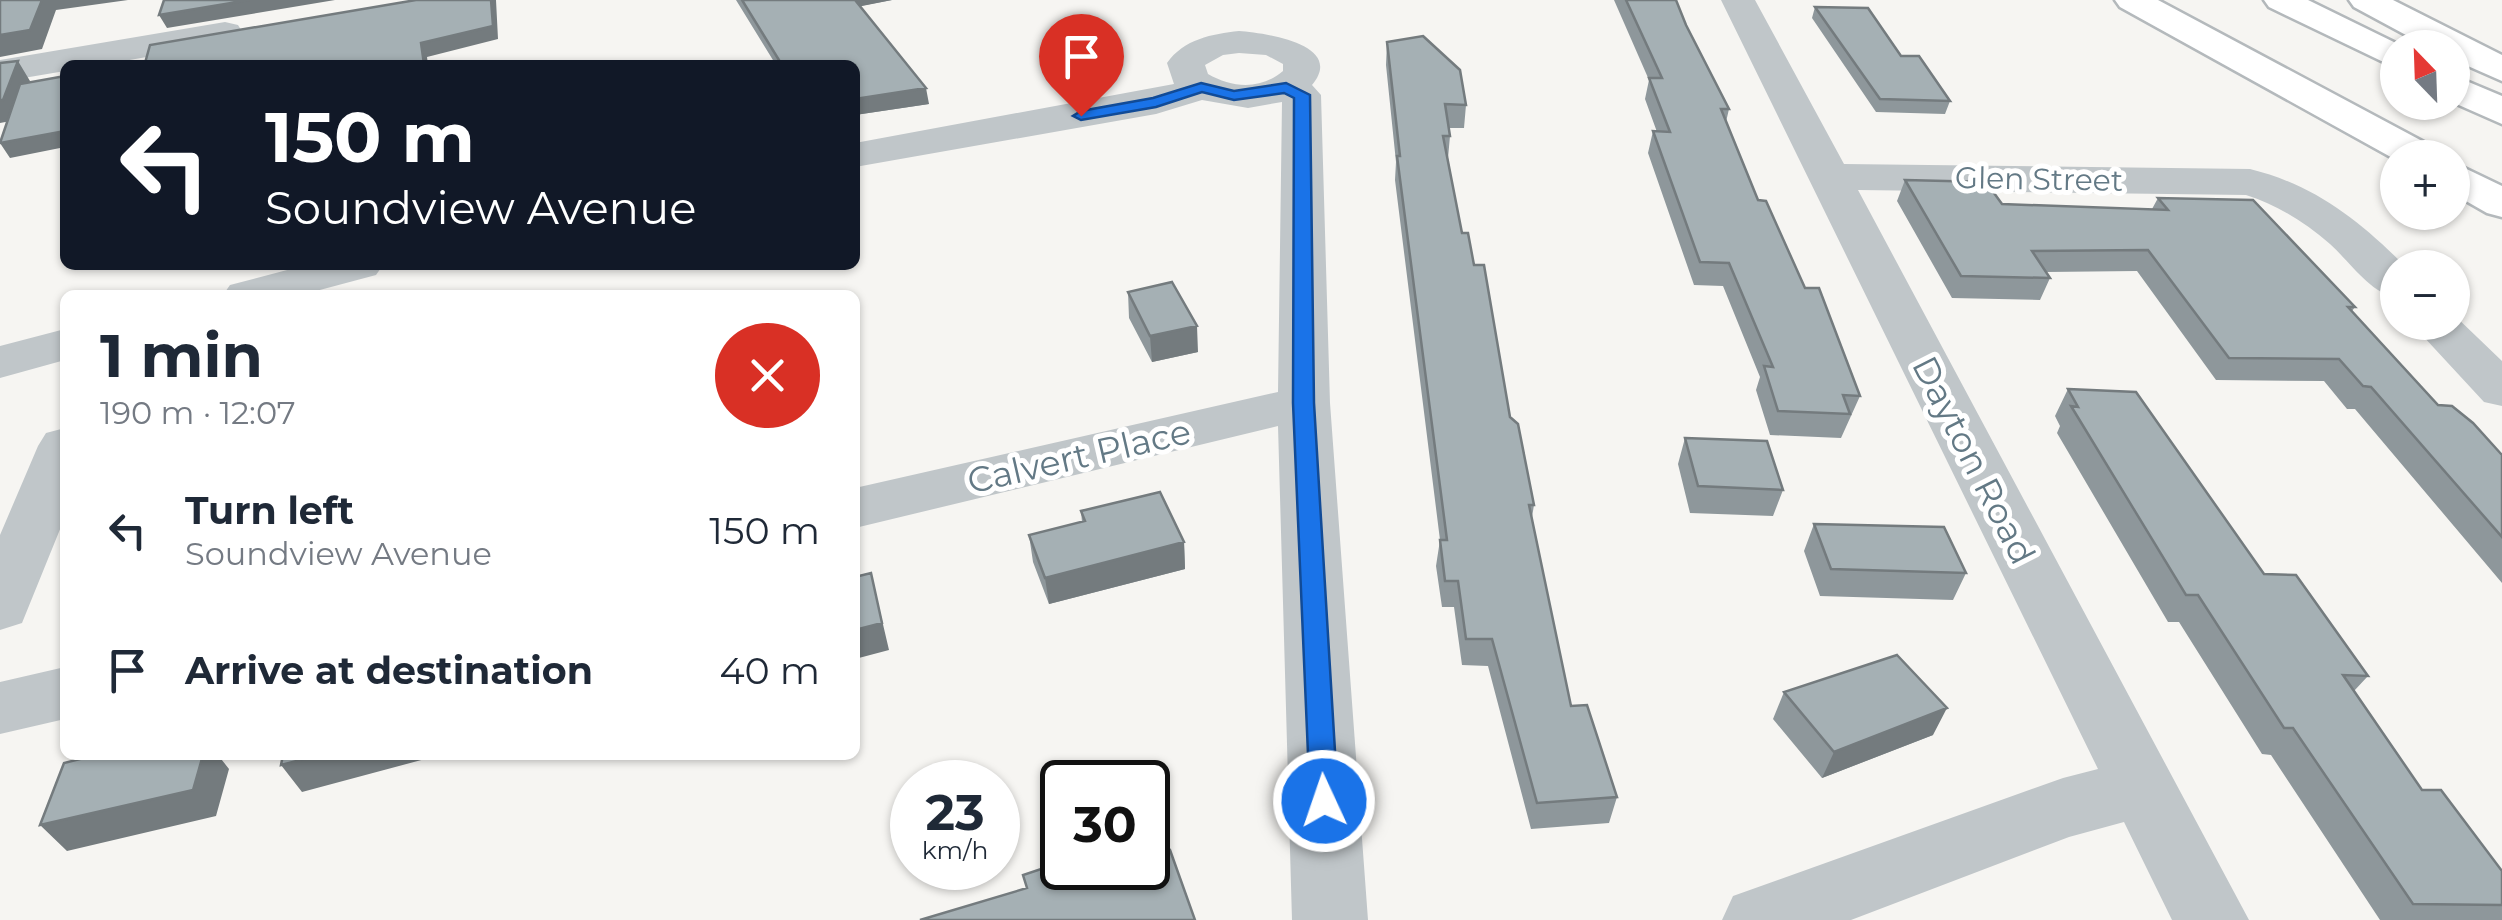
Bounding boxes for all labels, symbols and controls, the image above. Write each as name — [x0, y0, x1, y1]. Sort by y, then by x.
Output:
pin — [1039, 14, 1124, 117]
icon: arrive — [1054, 29, 1109, 84]
north arrow — [2380, 30, 2470, 120]
map controls — [2380, 30, 2470, 340]
text: 150 m — [265, 94, 475, 180]
icon: left — [100, 100, 230, 230]
button: + — [2380, 140, 2470, 230]
street label: Glen Street — [1955, 159, 2123, 199]
text: Soundview Avenue — [265, 180, 696, 235]
button: − — [2380, 250, 2470, 340]
text: 1 min — [100, 319, 263, 392]
button: close — [715, 323, 820, 428]
street label: Dayton Road — [1903, 349, 2045, 571]
text: 190 m · 12:07 — [100, 393, 296, 432]
street label: Calvert Place — [963, 409, 1195, 503]
text: Turn left — [185, 487, 354, 534]
icon: left — [100, 503, 155, 558]
text: 150 m — [709, 507, 820, 554]
text: Soundview Avenue — [185, 534, 492, 573]
icon: arrive — [100, 643, 155, 698]
text: Arrive at destination — [185, 647, 593, 694]
text: 40 m — [719, 647, 820, 694]
position arrow — [1272, 749, 1376, 853]
speed limit sign: 30 — [1040, 760, 1170, 890]
text: 23 — [925, 782, 985, 843]
text: km/h — [922, 835, 988, 865]

